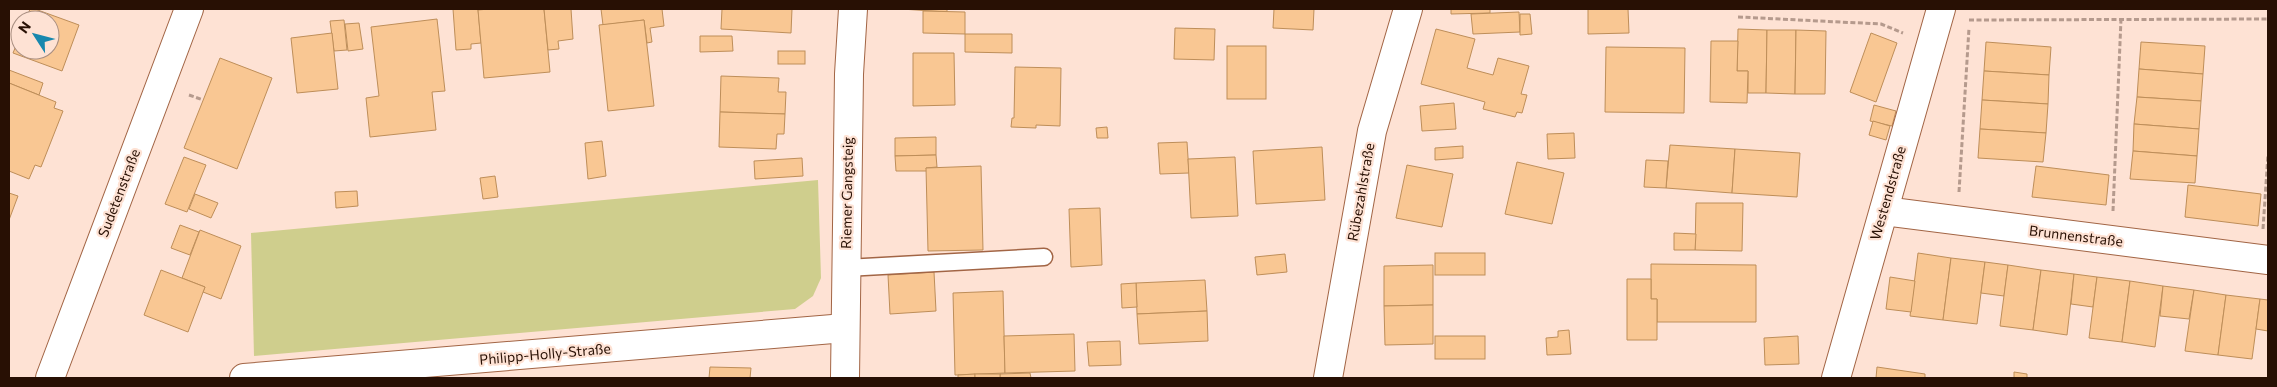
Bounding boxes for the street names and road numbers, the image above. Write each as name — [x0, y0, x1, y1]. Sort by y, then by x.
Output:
street label: Riemer Gangsteig — [837, 136, 856, 249]
street label: Rübezahlstraße — [1344, 142, 1378, 242]
street label: Westendstraße — [1866, 144, 1909, 242]
street label: Sudetenstraße — [94, 146, 143, 239]
street label: Brunnenstraße — [2028, 221, 2124, 250]
street label: Philipp-Holly-Straße — [479, 339, 611, 368]

